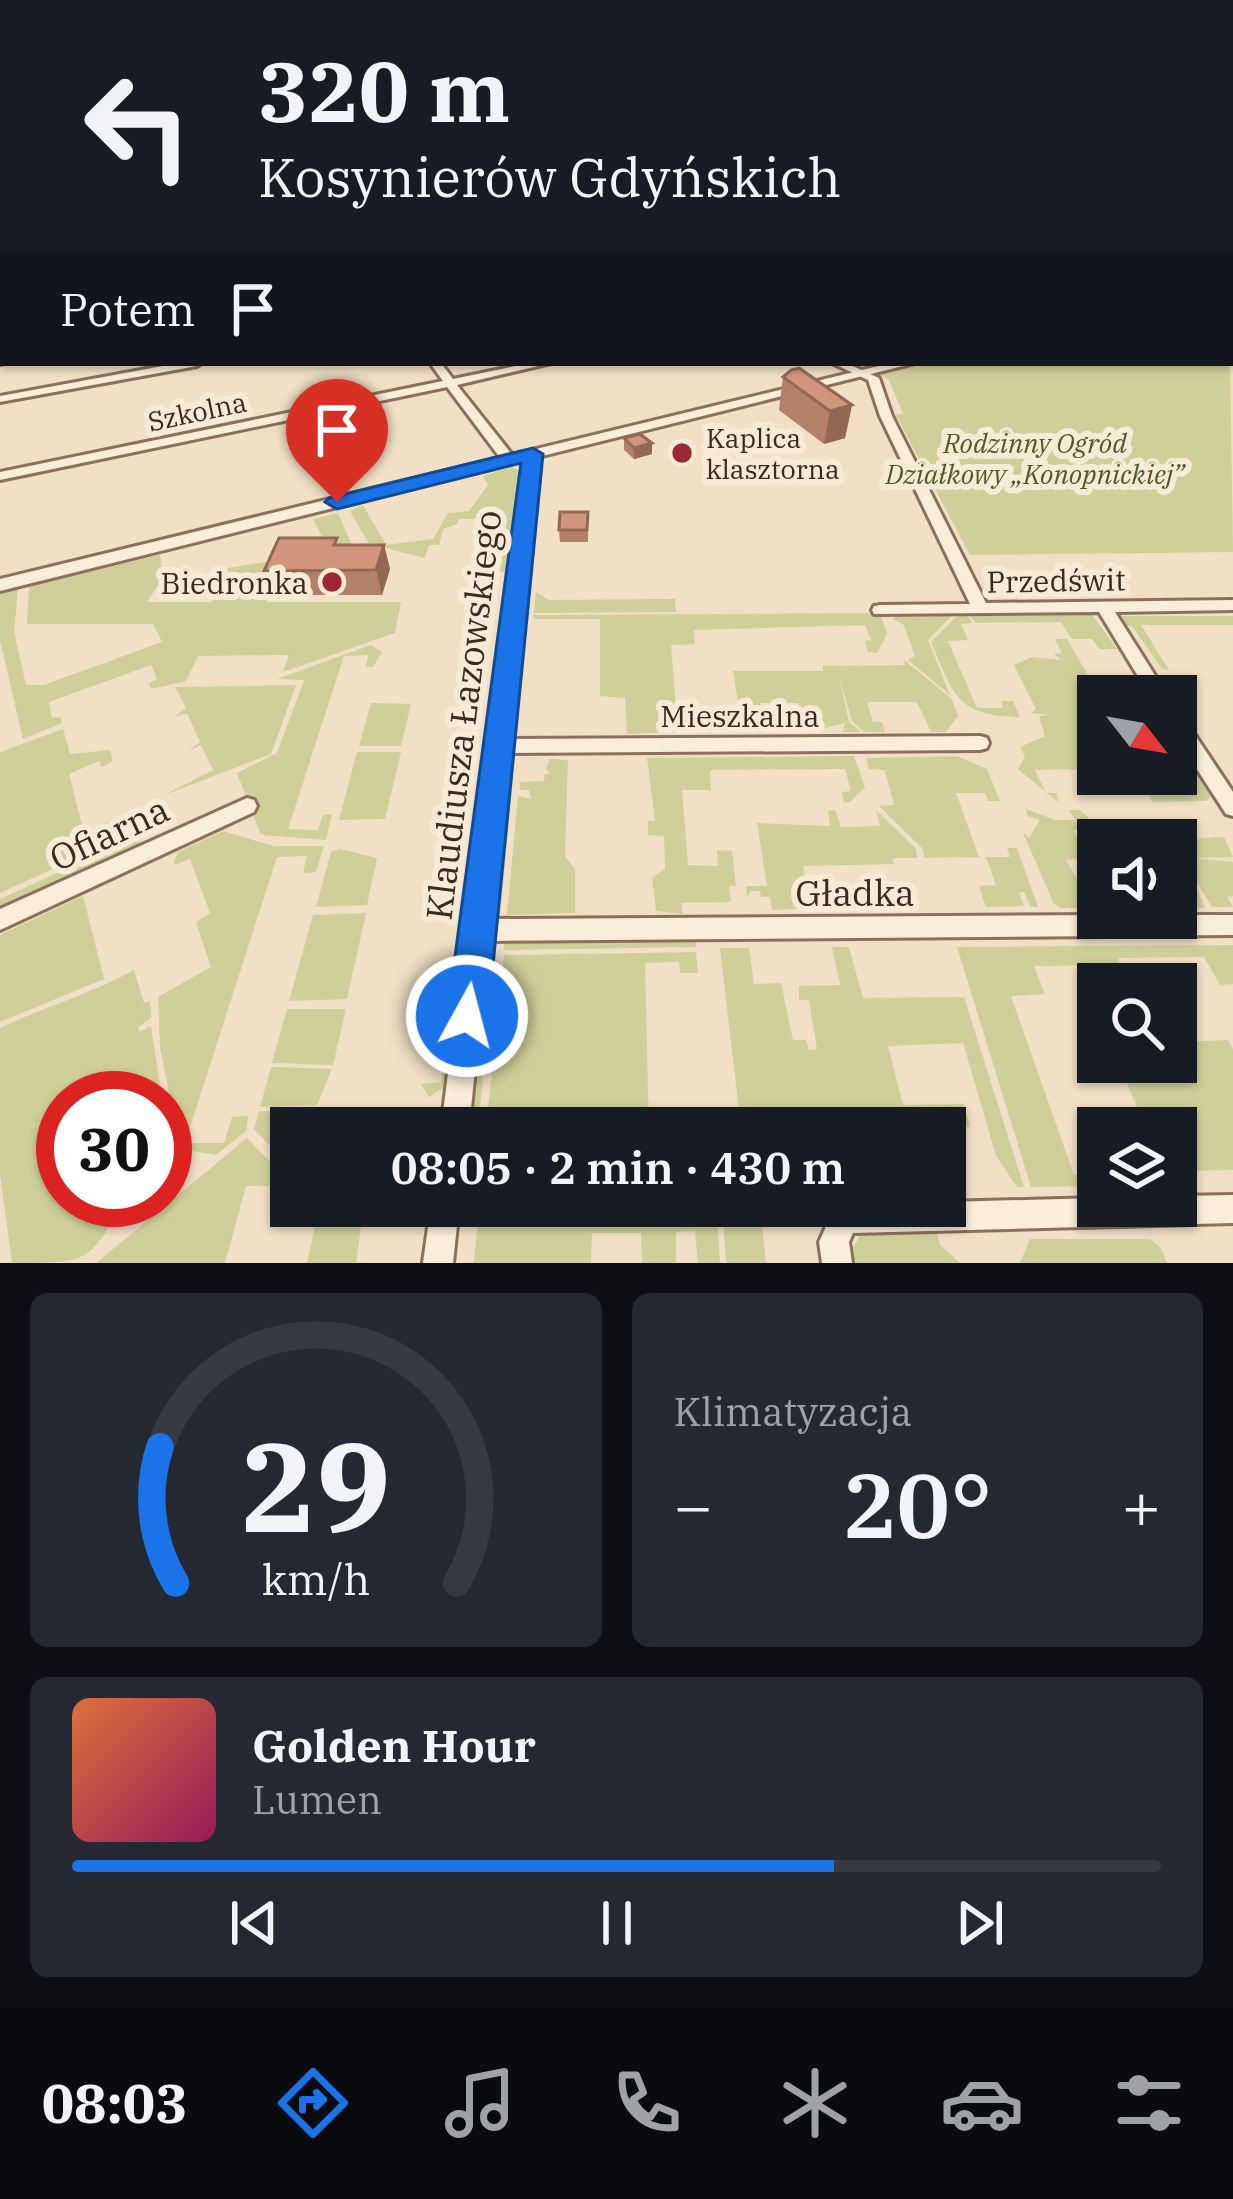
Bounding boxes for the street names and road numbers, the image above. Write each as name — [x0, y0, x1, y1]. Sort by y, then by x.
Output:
street label: Szkolna — [144, 383, 250, 439]
street label: Klaudiusza Łazowskiego — [415, 507, 511, 923]
street label: Przedświt — [986, 559, 1126, 601]
street label: Mieszkalna — [660, 696, 820, 735]
street label: Ofiarna — [42, 785, 176, 881]
street label: Gładka — [795, 869, 915, 916]

